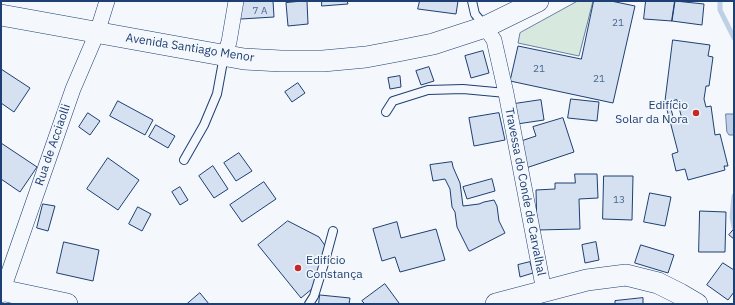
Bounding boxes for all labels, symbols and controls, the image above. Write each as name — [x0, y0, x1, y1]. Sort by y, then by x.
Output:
house number: 7 A — [253, 5, 267, 17]
house number: 21 — [612, 17, 624, 29]
street label: Avenida Santiago Menor — [125, 31, 255, 65]
house number: 21 — [533, 63, 545, 75]
house number: 21 — [593, 73, 605, 85]
place label: Edifício Solar da Nora — [615, 99, 688, 127]
street label: Rua de Acciaolli — [32, 102, 74, 188]
street label: Travessa do Conde de Carvalhal — [502, 107, 548, 277]
marker: Edifício Solar da Nora — [691, 108, 701, 118]
house number: 13 — [613, 194, 625, 206]
place label: Edifício Constança — [306, 254, 363, 282]
marker: Edifício Constança — [293, 263, 303, 273]

